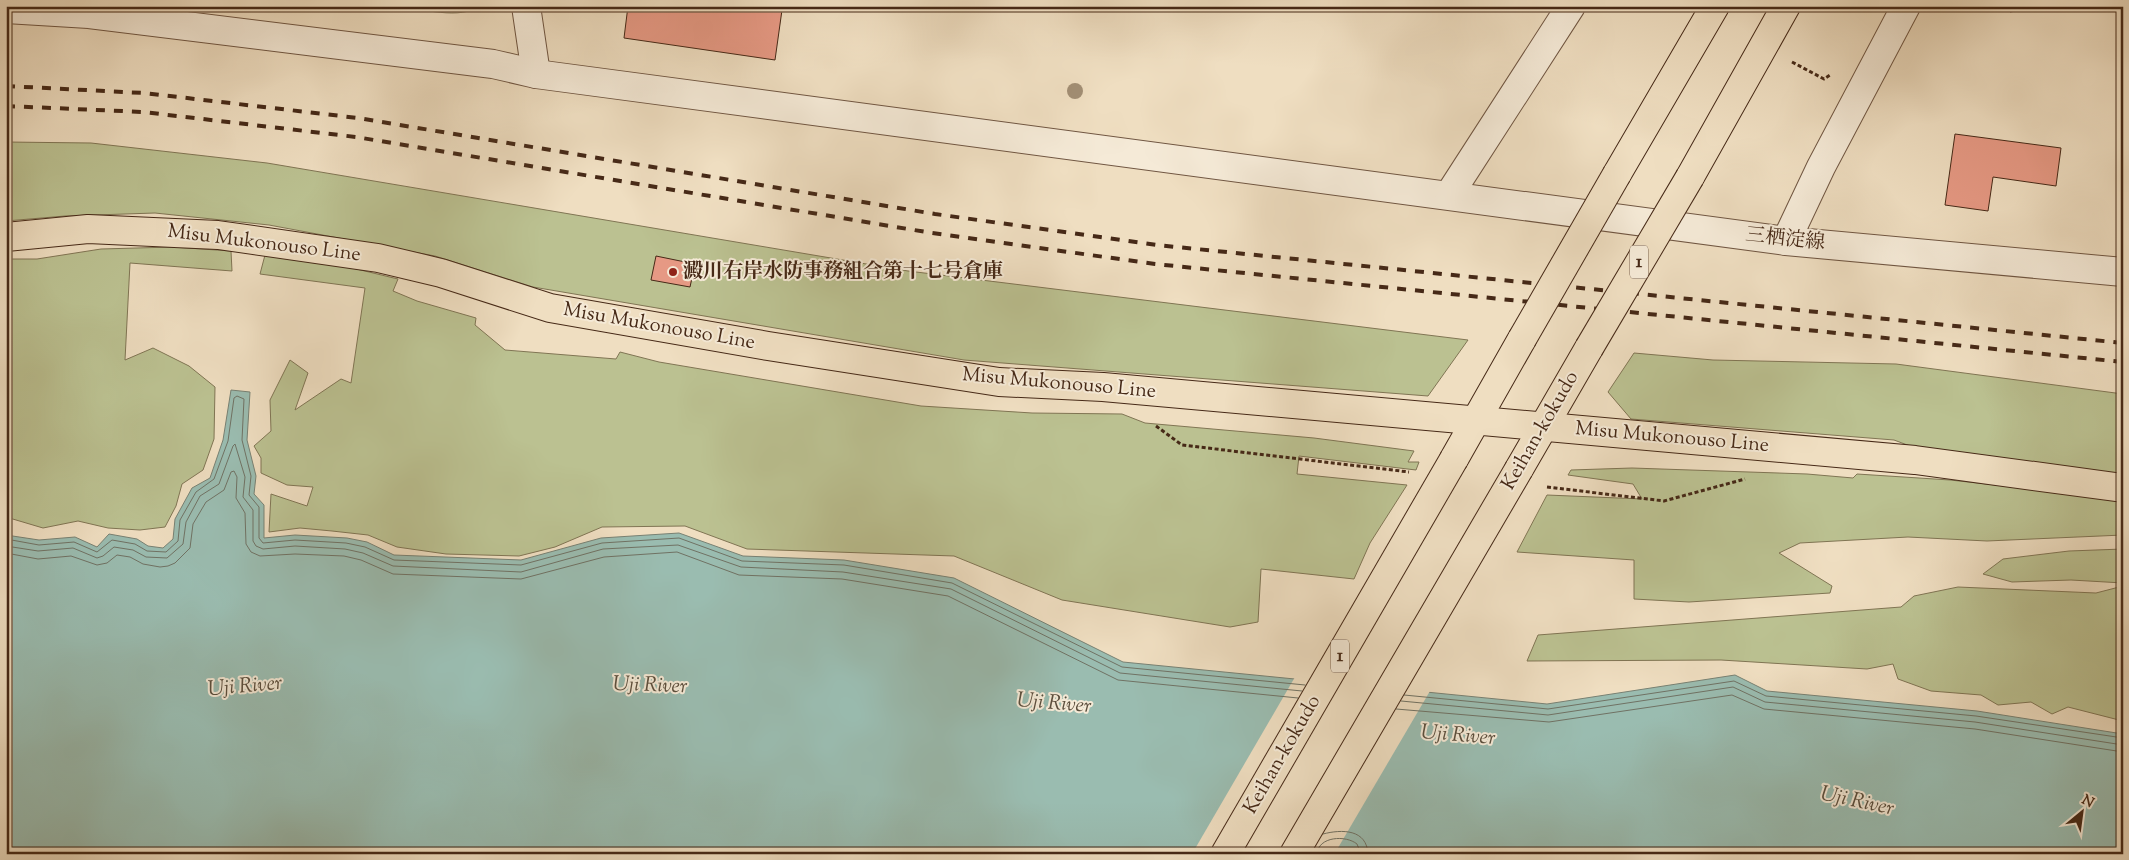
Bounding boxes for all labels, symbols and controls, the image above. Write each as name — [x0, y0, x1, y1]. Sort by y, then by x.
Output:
street label: Misu Mukonouso Line — [166, 218, 362, 270]
street label: 三栖淀線 — [1744, 221, 1826, 259]
road number: 1 — [1630, 246, 1648, 278]
place label: 澱川右岸水防事務組合第十七号倉庫 — [683, 258, 1003, 287]
marker: 澱川右岸水防事務組合第十七号倉庫 — [667, 266, 679, 278]
street label: Misu Mukonouso Line — [561, 296, 757, 358]
street label: Misu Mukonouso Line — [961, 361, 1157, 407]
street label: Keihan-kokudo — [1495, 366, 1587, 496]
street label: Misu Mukonouso Line — [1574, 415, 1770, 461]
road number: 1 — [1331, 640, 1349, 672]
water label: Uji River — [206, 669, 284, 705]
water label: Uji River — [612, 670, 688, 702]
water label: Uji River — [1015, 686, 1093, 722]
street label: Keihan-kokudo — [1237, 690, 1329, 820]
water label: Uji River — [1419, 718, 1497, 754]
water label: Uji River — [1817, 780, 1897, 825]
north arrow — [2056, 788, 2106, 838]
text: N — [2078, 791, 2097, 814]

